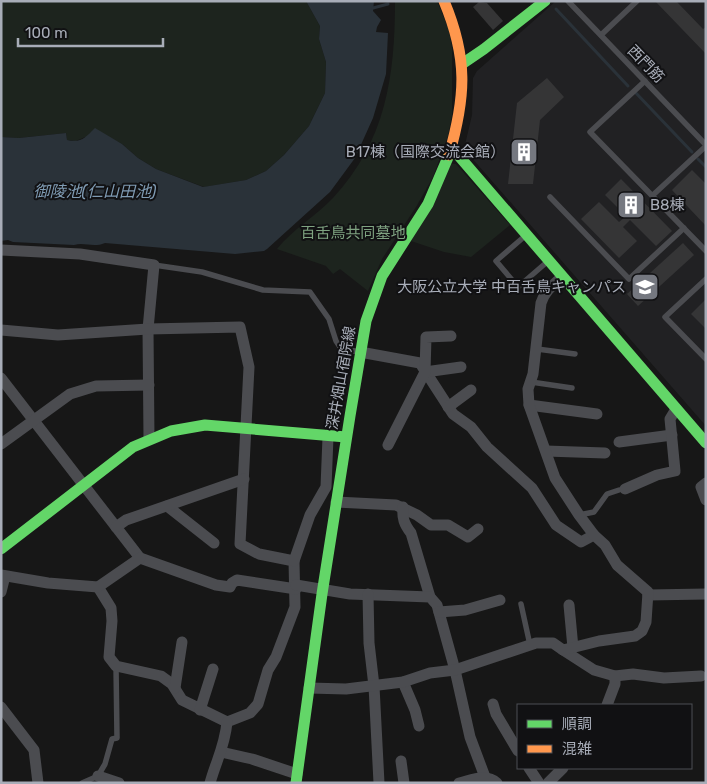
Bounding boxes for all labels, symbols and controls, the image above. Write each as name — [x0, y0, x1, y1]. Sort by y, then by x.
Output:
scale bar — [18, 15, 162, 47]
text: 100 m — [25, 24, 67, 42]
street label: 西門筋 — [624, 42, 668, 86]
building icon: B17棟（国際交流会館） — [509, 137, 539, 167]
place label: B17棟（国際交流会館） — [346, 143, 505, 161]
water label: 御陵池(仁山田池) — [34, 182, 157, 201]
building icon: B8棟 — [616, 190, 646, 220]
place label: B8棟 — [650, 196, 685, 214]
park label: 百舌鳥共同墓地 — [300, 224, 406, 242]
school or university icon: 大阪公立大学 中百舌鳥キャンパス — [630, 272, 660, 302]
place label: 大阪公立大学 中百舌鳥キャンパス — [397, 278, 626, 296]
street label: 深井畑山宿院線 — [323, 325, 359, 431]
legend — [517, 704, 692, 769]
text: 順調 — [562, 715, 592, 733]
text: 混雑 — [562, 740, 592, 758]

